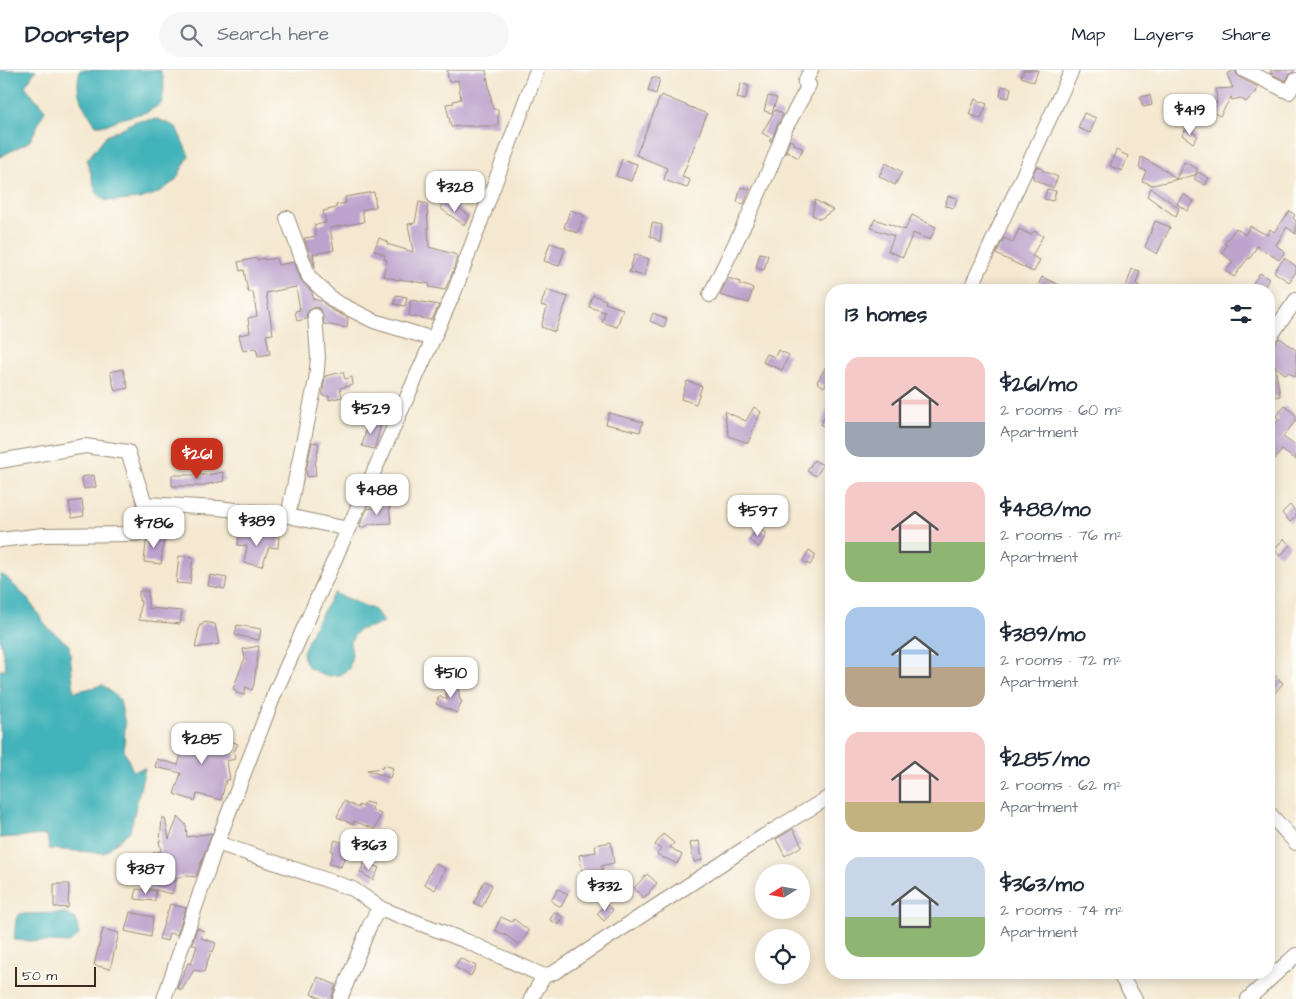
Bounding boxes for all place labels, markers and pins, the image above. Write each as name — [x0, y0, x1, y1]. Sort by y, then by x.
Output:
pin: $419 — [1160, 93, 1220, 136]
pin: $328 — [425, 170, 485, 213]
pin: $529 — [341, 392, 401, 435]
pin: $261 — [167, 438, 227, 480]
pin: $488 — [347, 474, 407, 516]
pin: $597 — [728, 494, 788, 537]
pin: $389 — [227, 504, 287, 547]
pin: $786 — [124, 506, 184, 549]
pin: $510 — [421, 656, 481, 699]
pin: $285 — [172, 722, 232, 765]
pin: $363 — [339, 828, 399, 871]
pin: $387 — [116, 852, 176, 895]
pin: $332 — [575, 870, 635, 912]

